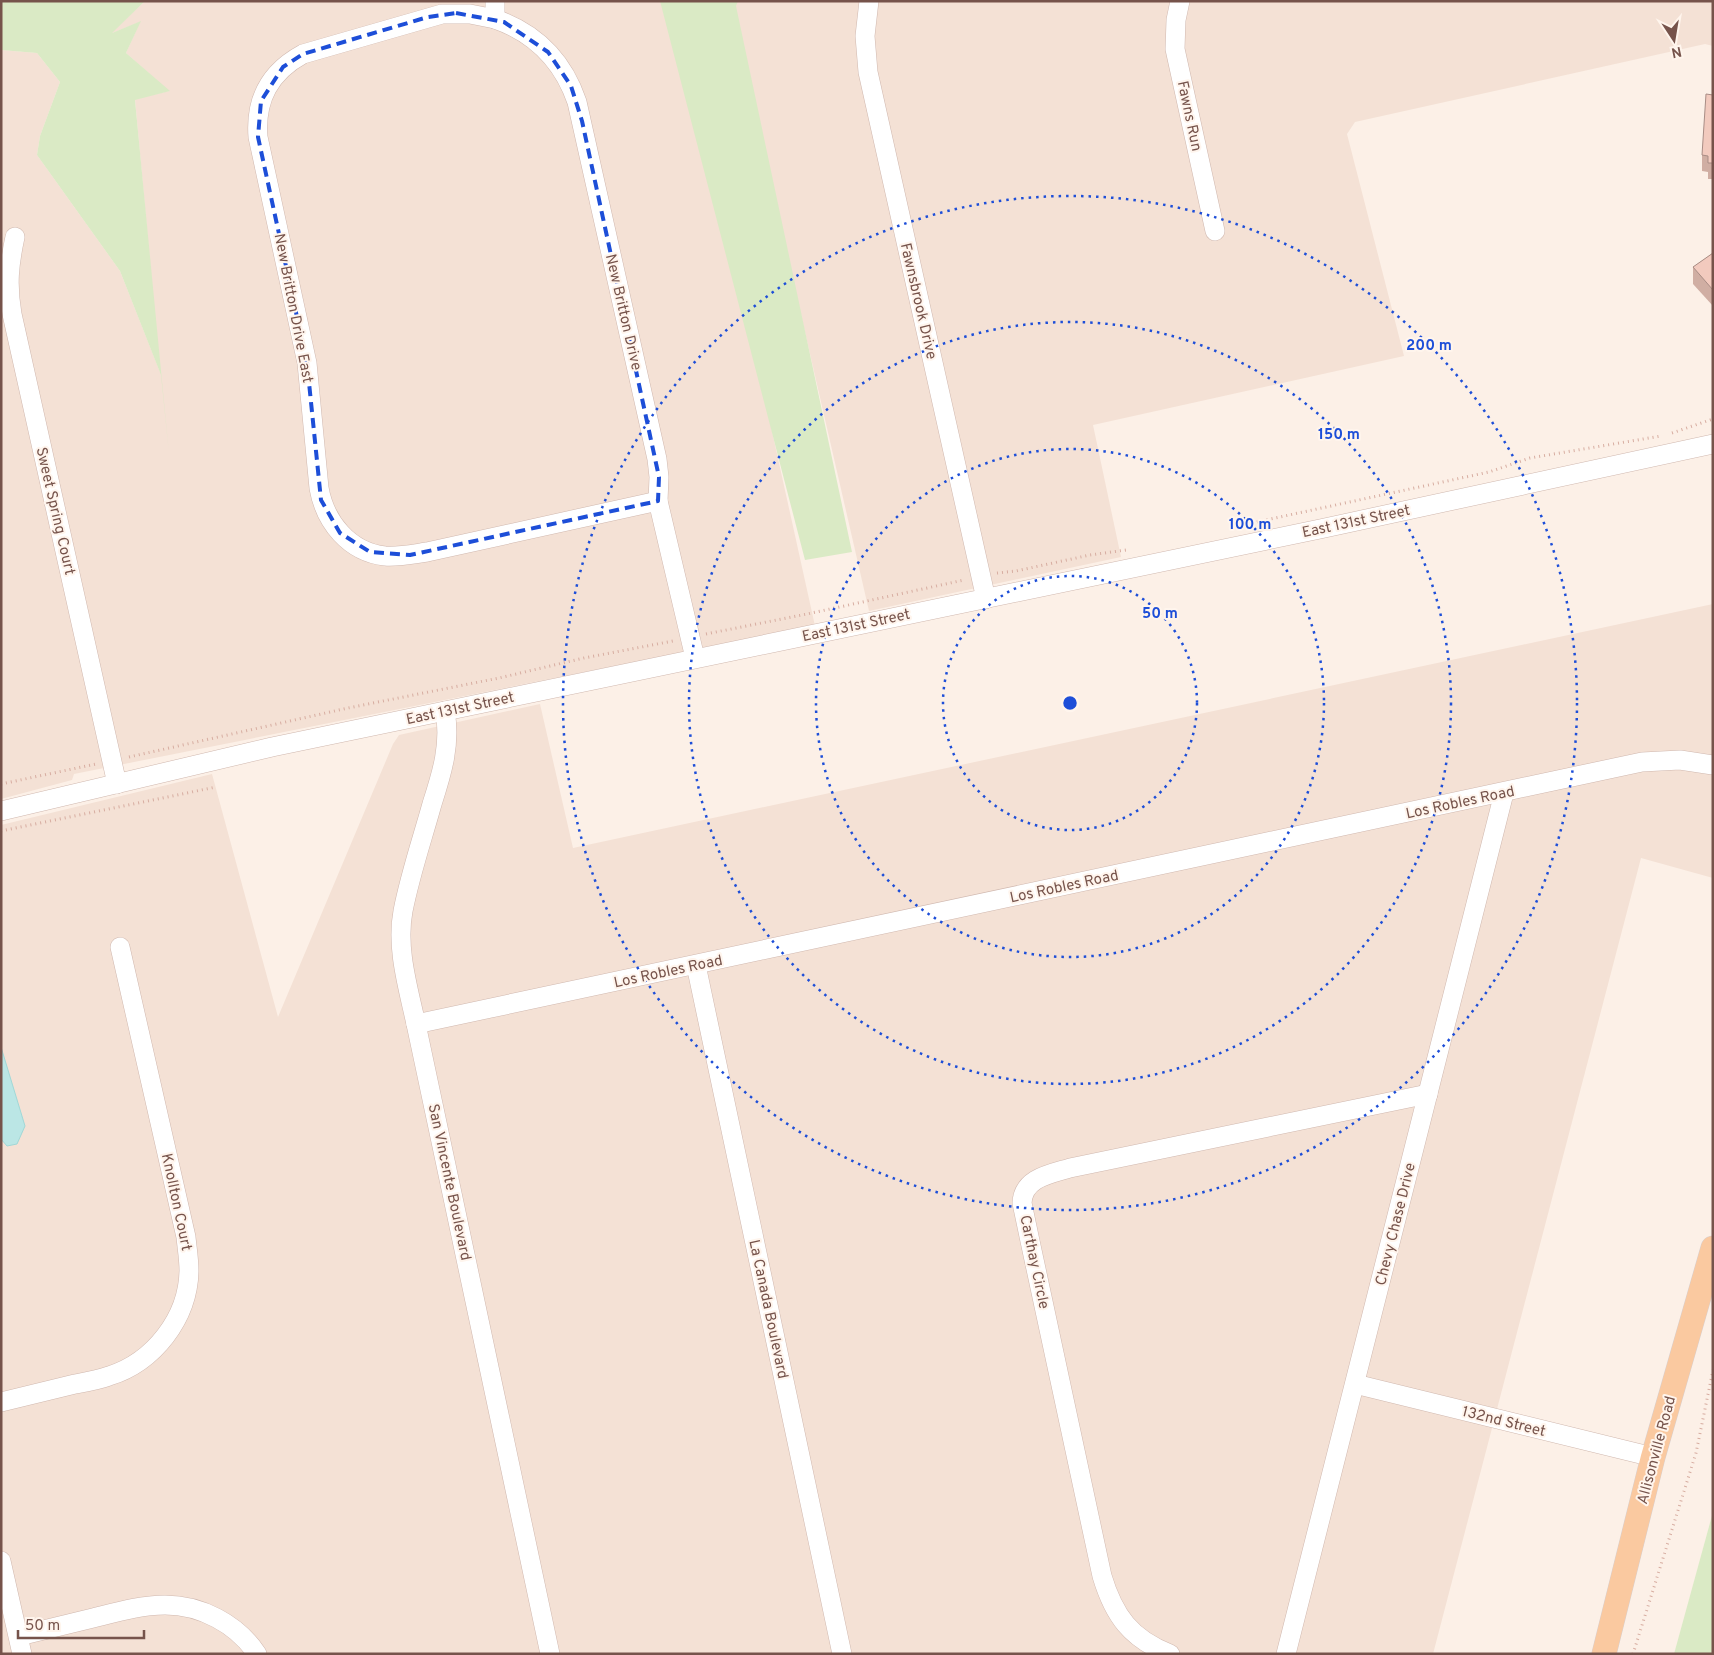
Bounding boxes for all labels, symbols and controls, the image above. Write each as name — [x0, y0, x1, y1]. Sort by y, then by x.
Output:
north arrow — [1649, 15, 1699, 65]
text: N — [1670, 42, 1683, 61]
street label: Fawns Run — [1172, 79, 1205, 153]
street label: New Britton Drive East — [269, 232, 316, 385]
street label: Fawnsbrook Drive — [895, 241, 940, 361]
street label: New Britton Drive — [600, 252, 645, 372]
text: 200 m — [1406, 337, 1452, 356]
text: 150 m — [1318, 426, 1360, 445]
street label: Sweet Spring Court — [31, 446, 78, 577]
street label: East 131st Street — [1300, 502, 1412, 543]
text: 100 m — [1229, 516, 1271, 535]
text: 50 m — [1142, 605, 1178, 624]
street label: East 131st Street — [800, 606, 912, 647]
street label: East 131st Street — [404, 689, 516, 730]
centre of rings — [1061, 694, 1079, 712]
street label: Los Robles Road — [1404, 783, 1516, 824]
street label: Los Robles Road — [1008, 867, 1120, 908]
street label: Los Robles Road — [612, 952, 724, 993]
street label: San Vincente Boulevard — [423, 1102, 474, 1262]
street label: Knollton Court — [156, 1152, 195, 1253]
street label: Chevy Chase Drive — [1372, 1161, 1421, 1288]
street label: Carthay Circle — [1014, 1214, 1053, 1311]
street label: La Canada Boulevard — [743, 1238, 792, 1381]
street label: Allisonville Road — [1634, 1394, 1681, 1507]
street label: 132nd Street — [1460, 1403, 1547, 1442]
scale bar — [18, 1608, 144, 1640]
text: 50 m — [25, 1617, 60, 1636]

